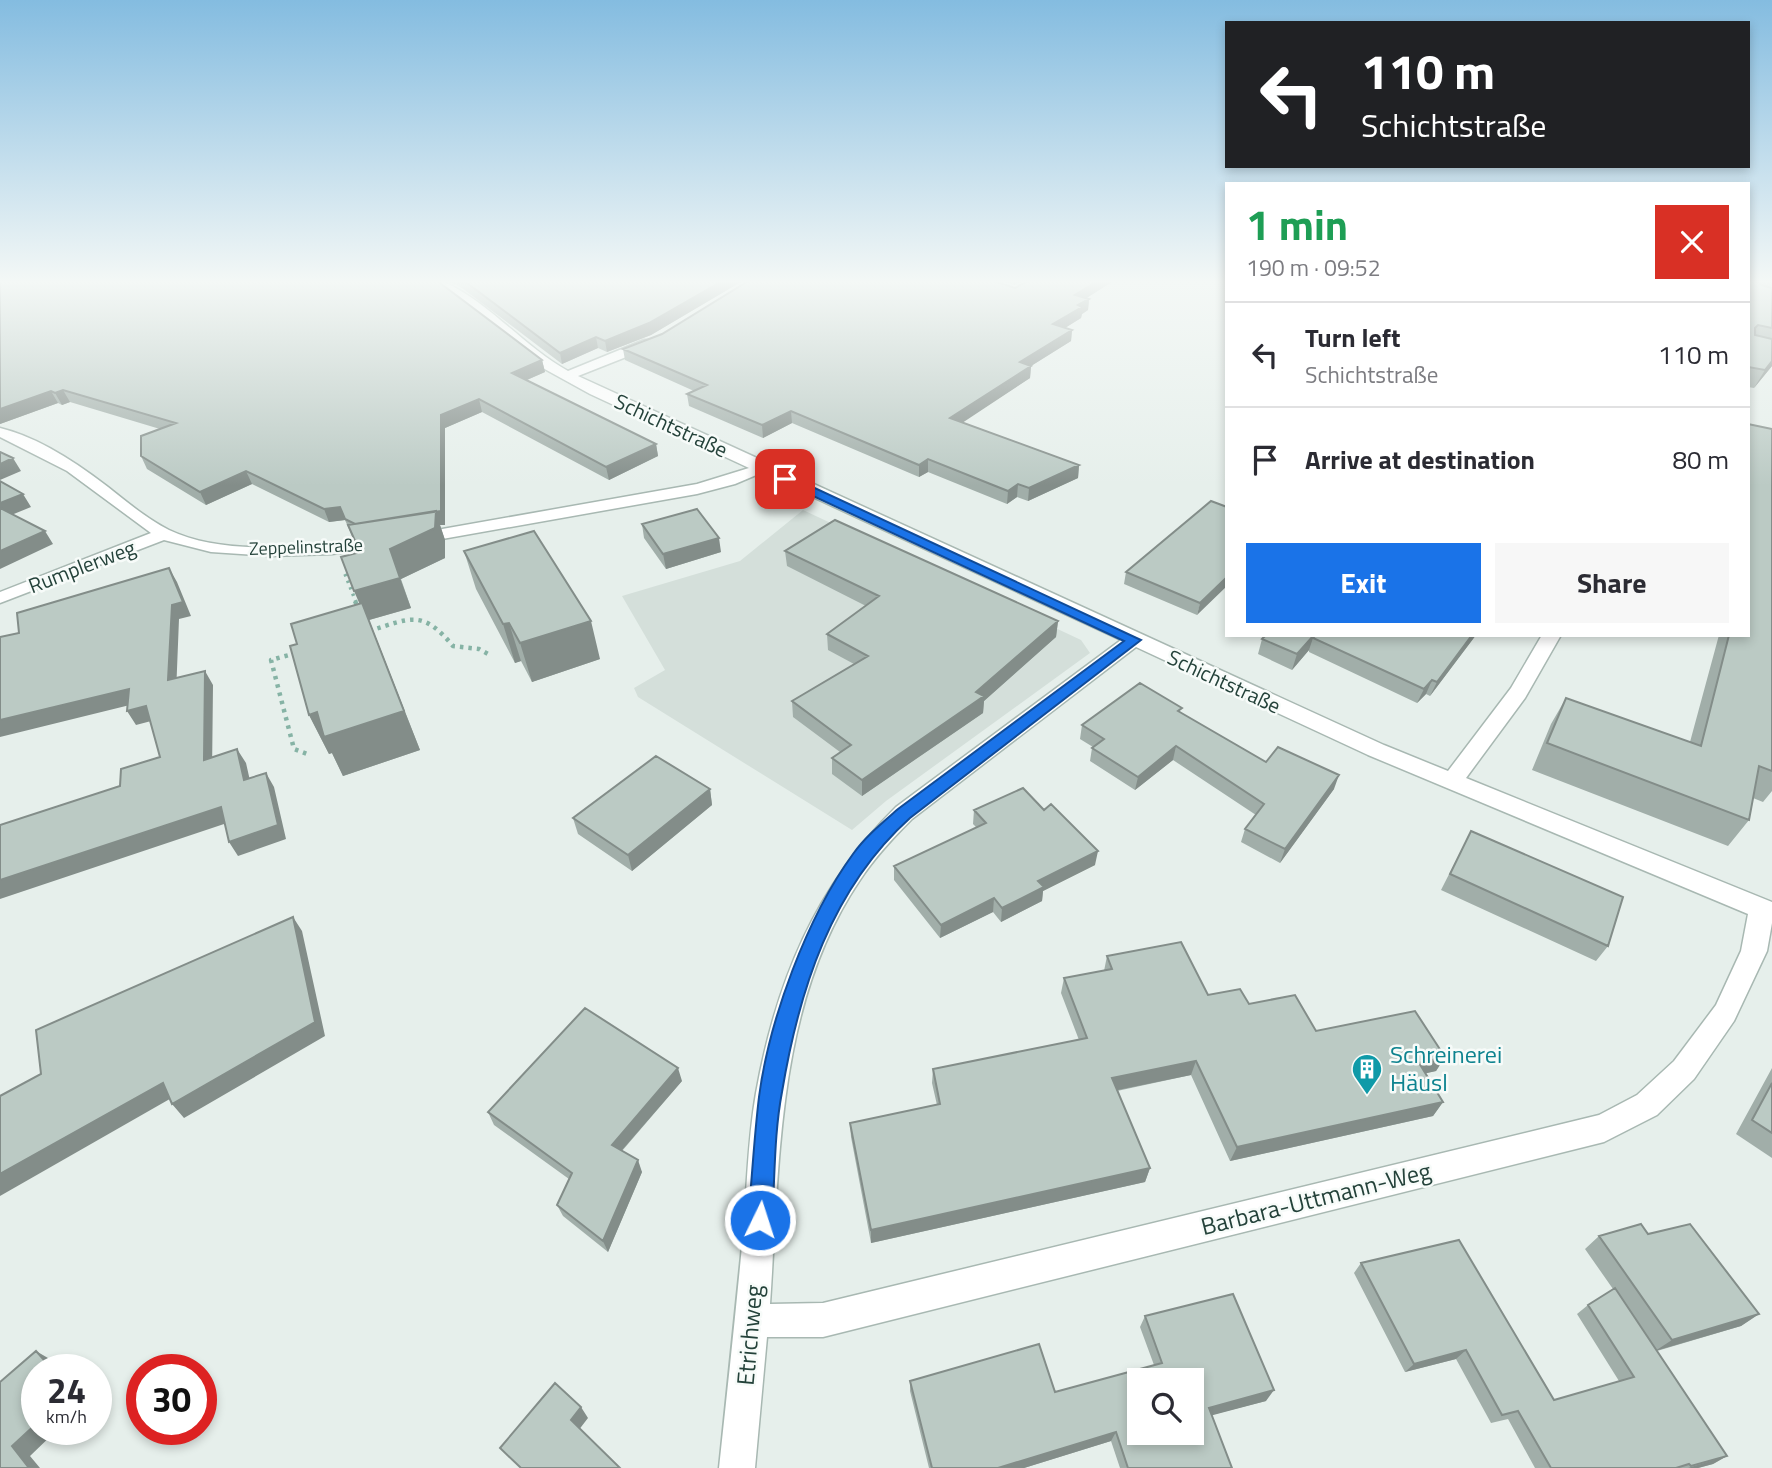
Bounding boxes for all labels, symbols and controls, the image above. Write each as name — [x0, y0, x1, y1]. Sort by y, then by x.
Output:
text: 110 m — [1361, 33, 1495, 108]
icon: left — [1246, 49, 1337, 140]
text: Schichtstraße — [1361, 101, 1547, 149]
text: 1 min — [1246, 192, 1348, 256]
button: close — [1655, 205, 1729, 279]
text: 190 m · 09:52 — [1246, 250, 1381, 285]
text: Turn left — [1305, 318, 1400, 357]
text: 110 m — [1658, 335, 1729, 374]
icon: left — [1246, 336, 1284, 374]
text: Schichtstraße — [1305, 357, 1438, 392]
street label: Schichtstraße — [609, 385, 733, 465]
text: Arrive at destination — [1305, 440, 1535, 479]
text: 80 m — [1672, 440, 1729, 479]
icon: arrive — [1246, 441, 1284, 479]
pin — [755, 449, 815, 509]
icon: arrive — [766, 460, 804, 498]
street label: Rumplerweg — [23, 531, 140, 601]
street label: Zeppelinstraße — [249, 531, 363, 562]
button: Exit — [1246, 543, 1481, 623]
button: Share — [1495, 543, 1729, 623]
street label: Schichtstraße — [1162, 641, 1286, 721]
place label: Schreinerei Häusl — [1390, 1036, 1502, 1100]
building icon: Schreinerei Häusl — [1350, 1052, 1384, 1096]
street label: Barbara-Uttmann-Weg — [1197, 1152, 1435, 1244]
position arrow — [723, 1183, 797, 1257]
street label: Etrichweg — [727, 1283, 771, 1387]
speed limit sign: 30 — [126, 1354, 217, 1445]
text: 24 — [47, 1363, 86, 1417]
map controls — [1127, 1368, 1204, 1445]
button: search — [1127, 1368, 1204, 1445]
text: km/h — [46, 1403, 87, 1430]

